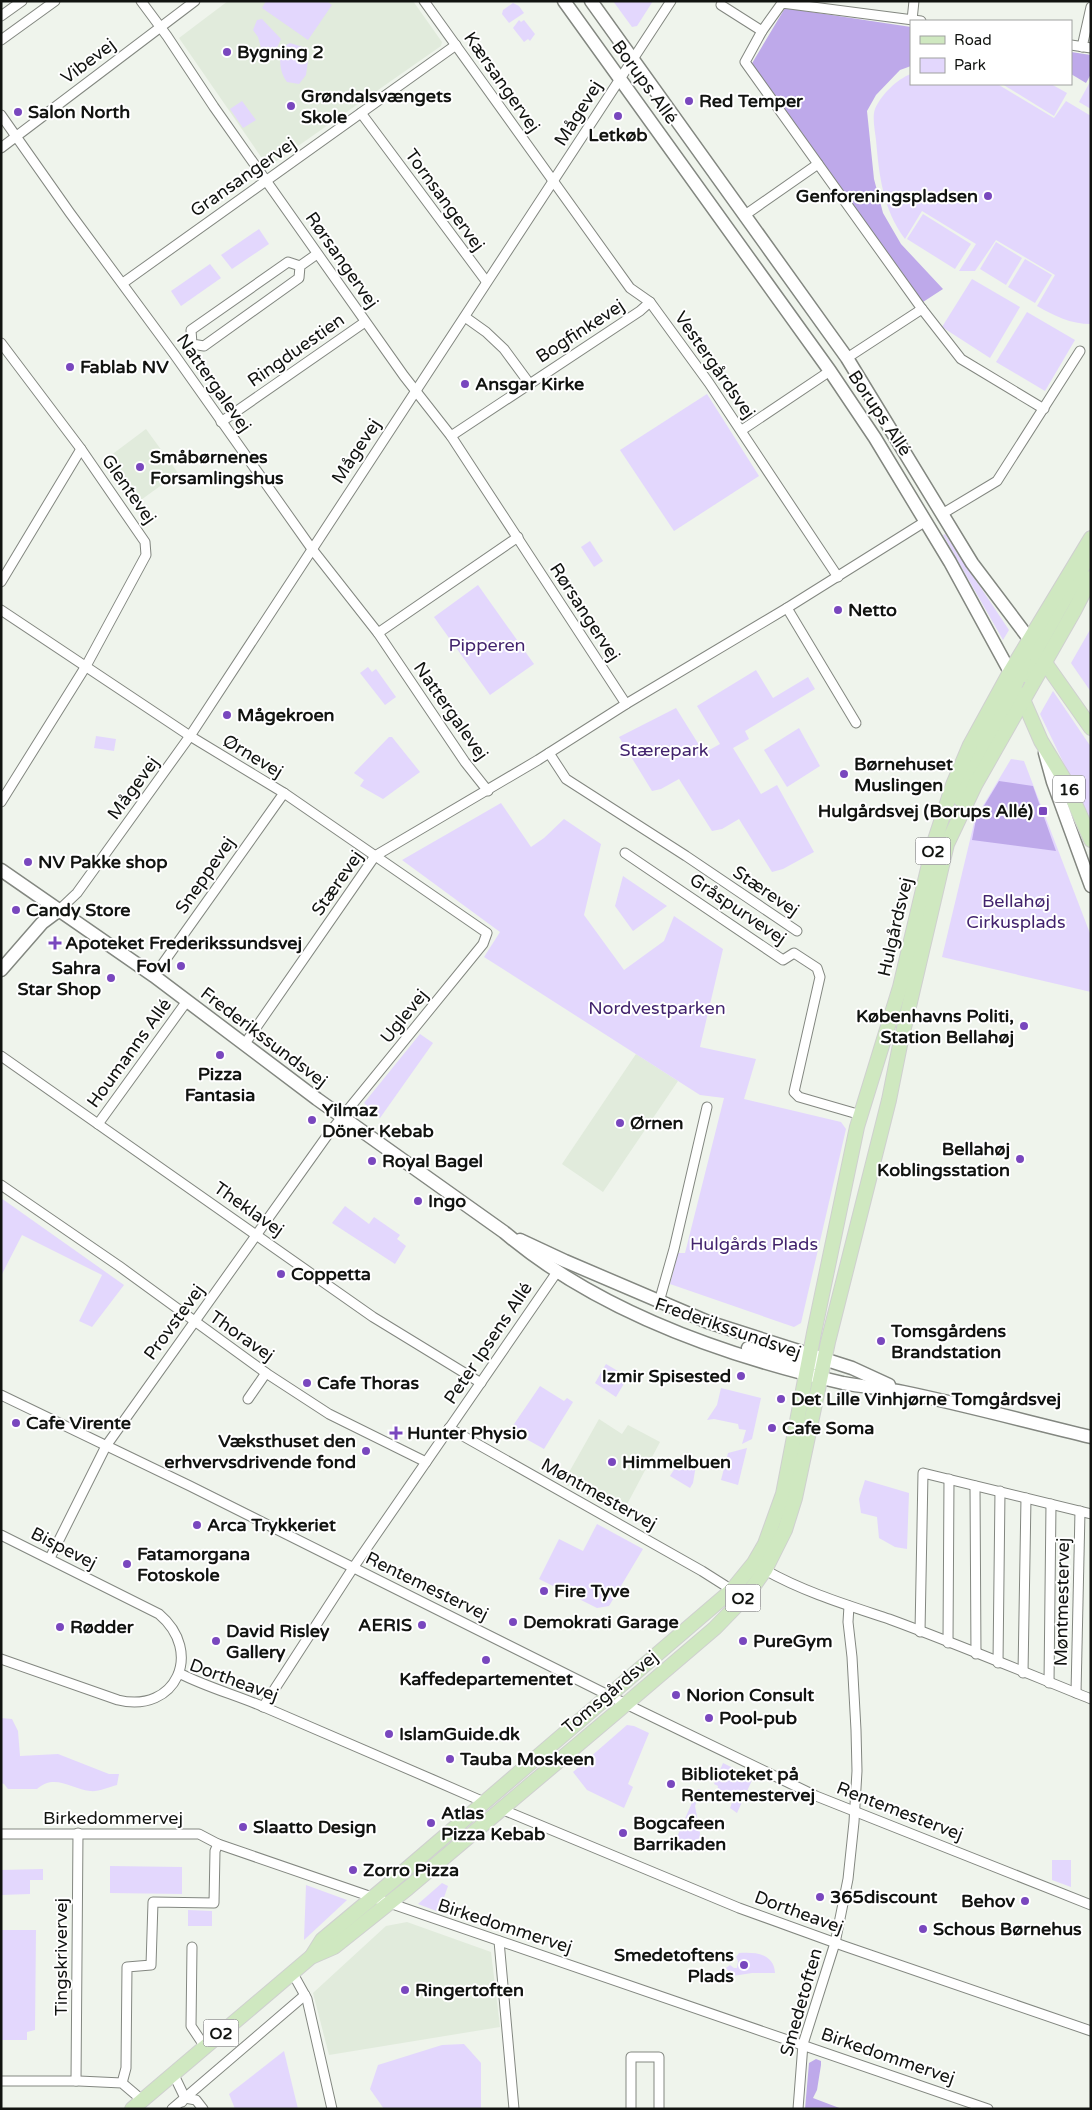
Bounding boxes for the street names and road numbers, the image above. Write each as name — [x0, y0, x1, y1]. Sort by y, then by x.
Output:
street label: Kærsangervej — [459, 27, 545, 137]
street label: Vibevej — [56, 33, 120, 89]
street label: Borups Allé — [607, 36, 683, 128]
street label: Mågevej — [549, 76, 607, 150]
street label: Gransangervej — [186, 132, 300, 222]
street label: Tornsangervej — [401, 145, 489, 255]
street label: Rørsangervej — [301, 207, 383, 313]
street label: Bogfinkevej — [532, 294, 628, 368]
street label: Vestergårdsvej — [670, 307, 760, 423]
street label: Ringduestien — [243, 309, 349, 391]
street label: Nattergalevej — [172, 330, 256, 436]
street label: Borups Allé — [843, 366, 917, 460]
street label: Mågevej — [327, 414, 385, 488]
street label: Glentevej — [97, 450, 161, 528]
street label: Rørsangervej — [545, 559, 625, 665]
street label: Nattergalevej — [409, 658, 493, 764]
street label: Ørnevej — [219, 729, 287, 783]
street label: Mågevej — [103, 752, 163, 824]
road number: 16 — [1053, 776, 1085, 802]
street label: Sneppevej — [170, 832, 240, 918]
road number: O2 — [916, 838, 950, 864]
street label: Stærevej — [307, 846, 367, 920]
street label: Stærevej — [729, 861, 803, 921]
street label: Gråspurvevej — [685, 869, 791, 949]
street label: Hulgårdsvej — [873, 875, 917, 979]
street label: Frederikssundsvej — [196, 982, 332, 1092]
street label: Uglevej — [375, 984, 433, 1048]
street label: Houmanns Allé — [82, 994, 176, 1112]
street label: Theklavej — [210, 1177, 288, 1241]
street label: Peter Ipsens Allé — [439, 1278, 537, 1408]
street label: Provstevej — [139, 1280, 209, 1364]
street label: Frederikssundsvej — [652, 1293, 804, 1363]
street label: Thoravej — [205, 1306, 279, 1366]
street label: Møntmestervej — [537, 1453, 661, 1535]
street label: Bispevej — [27, 1522, 101, 1574]
street label: Møntmestervej — [1050, 1537, 1074, 1667]
street label: Rentemestervej — [362, 1547, 492, 1625]
road number: O2 — [726, 1585, 760, 1612]
street label: Tomsgårdsvej — [558, 1646, 662, 1738]
street label: Dortheavej — [186, 1654, 282, 1706]
street label: Rentemestervej — [834, 1777, 966, 1845]
street label: Birkedommervej — [43, 1807, 183, 1829]
street label: Dortheavej — [751, 1886, 847, 1938]
street label: Birkedommervej — [435, 1894, 575, 1958]
street label: Tingskrivervej — [50, 1898, 72, 2016]
street label: Smedetoften — [775, 1945, 827, 2059]
road number: O2 — [204, 2020, 238, 2046]
street label: Birkedommervej — [818, 2023, 958, 2089]

